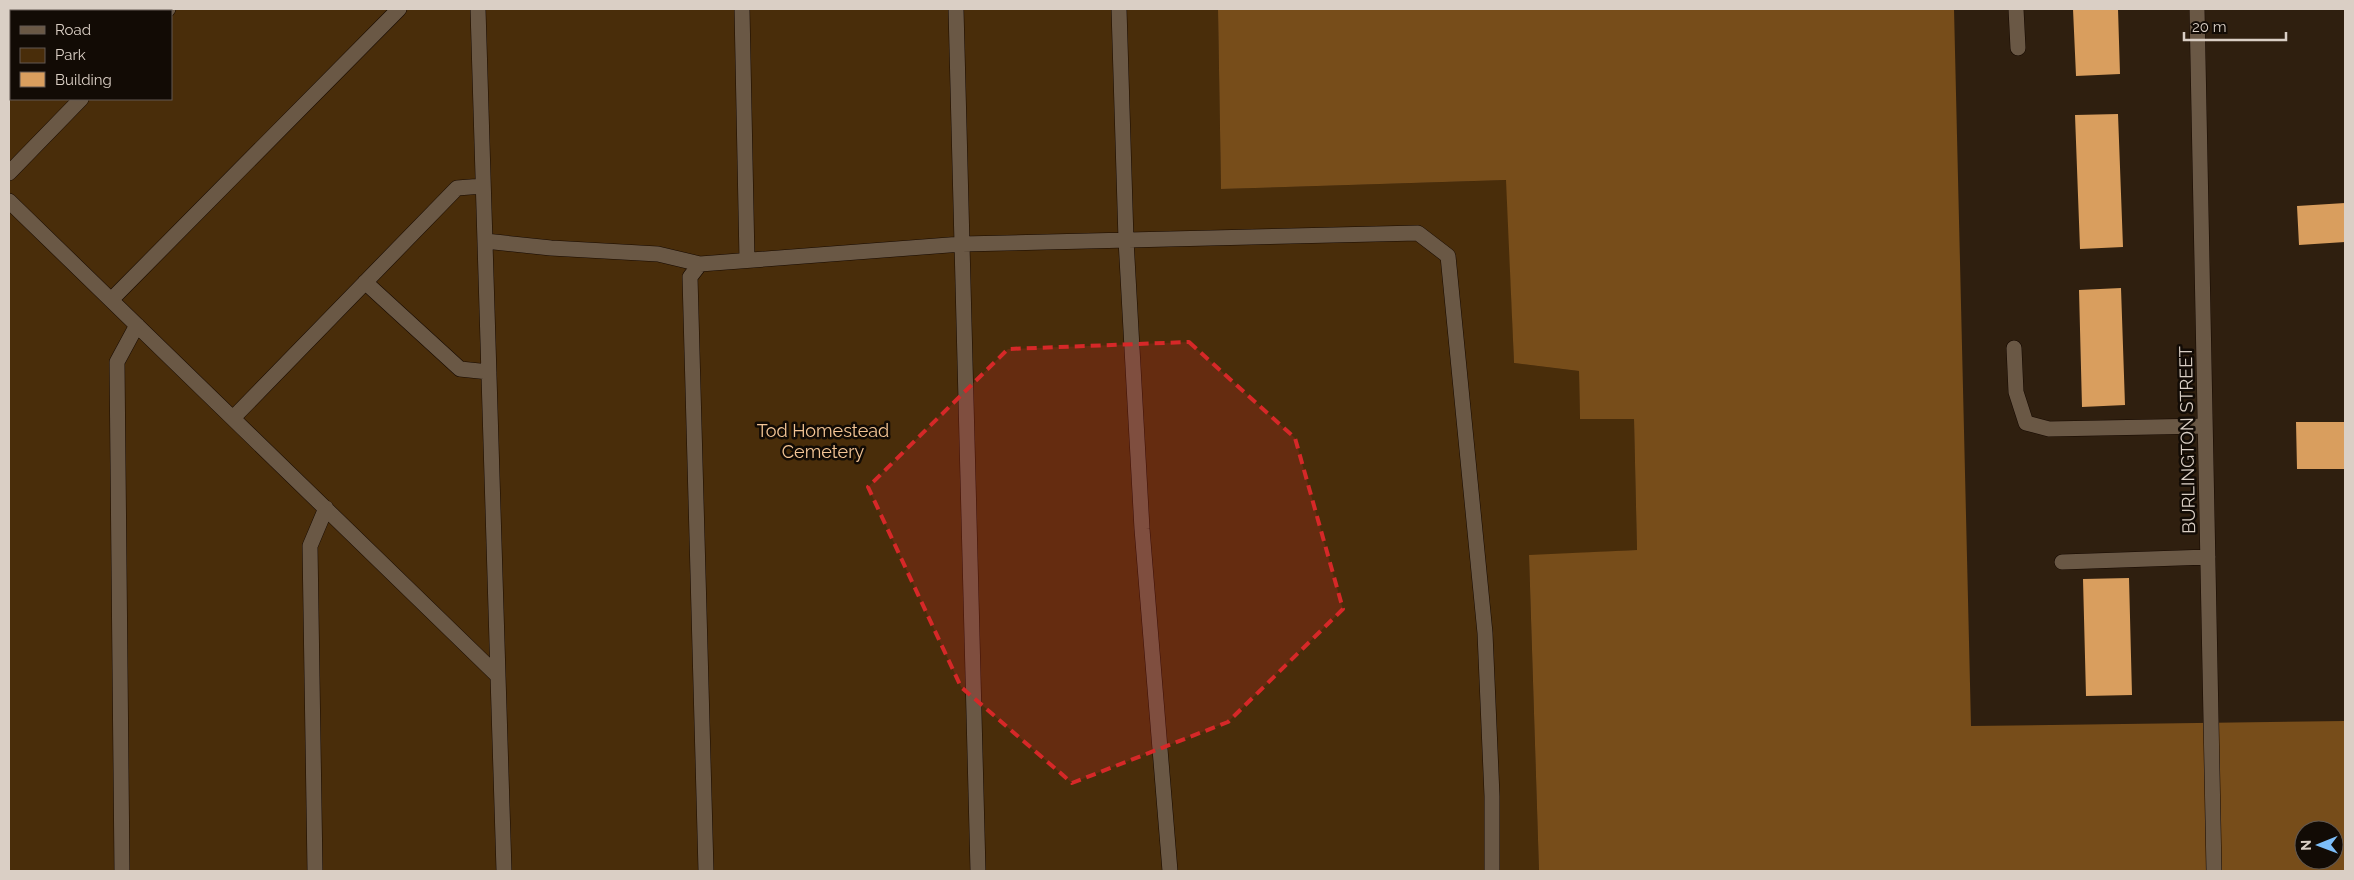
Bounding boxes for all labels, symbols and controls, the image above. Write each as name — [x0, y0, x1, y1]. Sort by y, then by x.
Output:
legend — [10, 10, 172, 100]
scale bar — [2184, 10, 2286, 42]
text: 20 m — [2192, 18, 2227, 36]
text: Road — [55, 21, 91, 39]
text: Park — [55, 46, 86, 64]
text: Building — [55, 71, 112, 89]
street label: BURLINGTON STREET — [2175, 346, 2199, 534]
park label: Tod Homestead Cemetery — [757, 420, 889, 462]
north arrow — [2294, 820, 2344, 870]
text: N — [2298, 840, 2314, 851]

